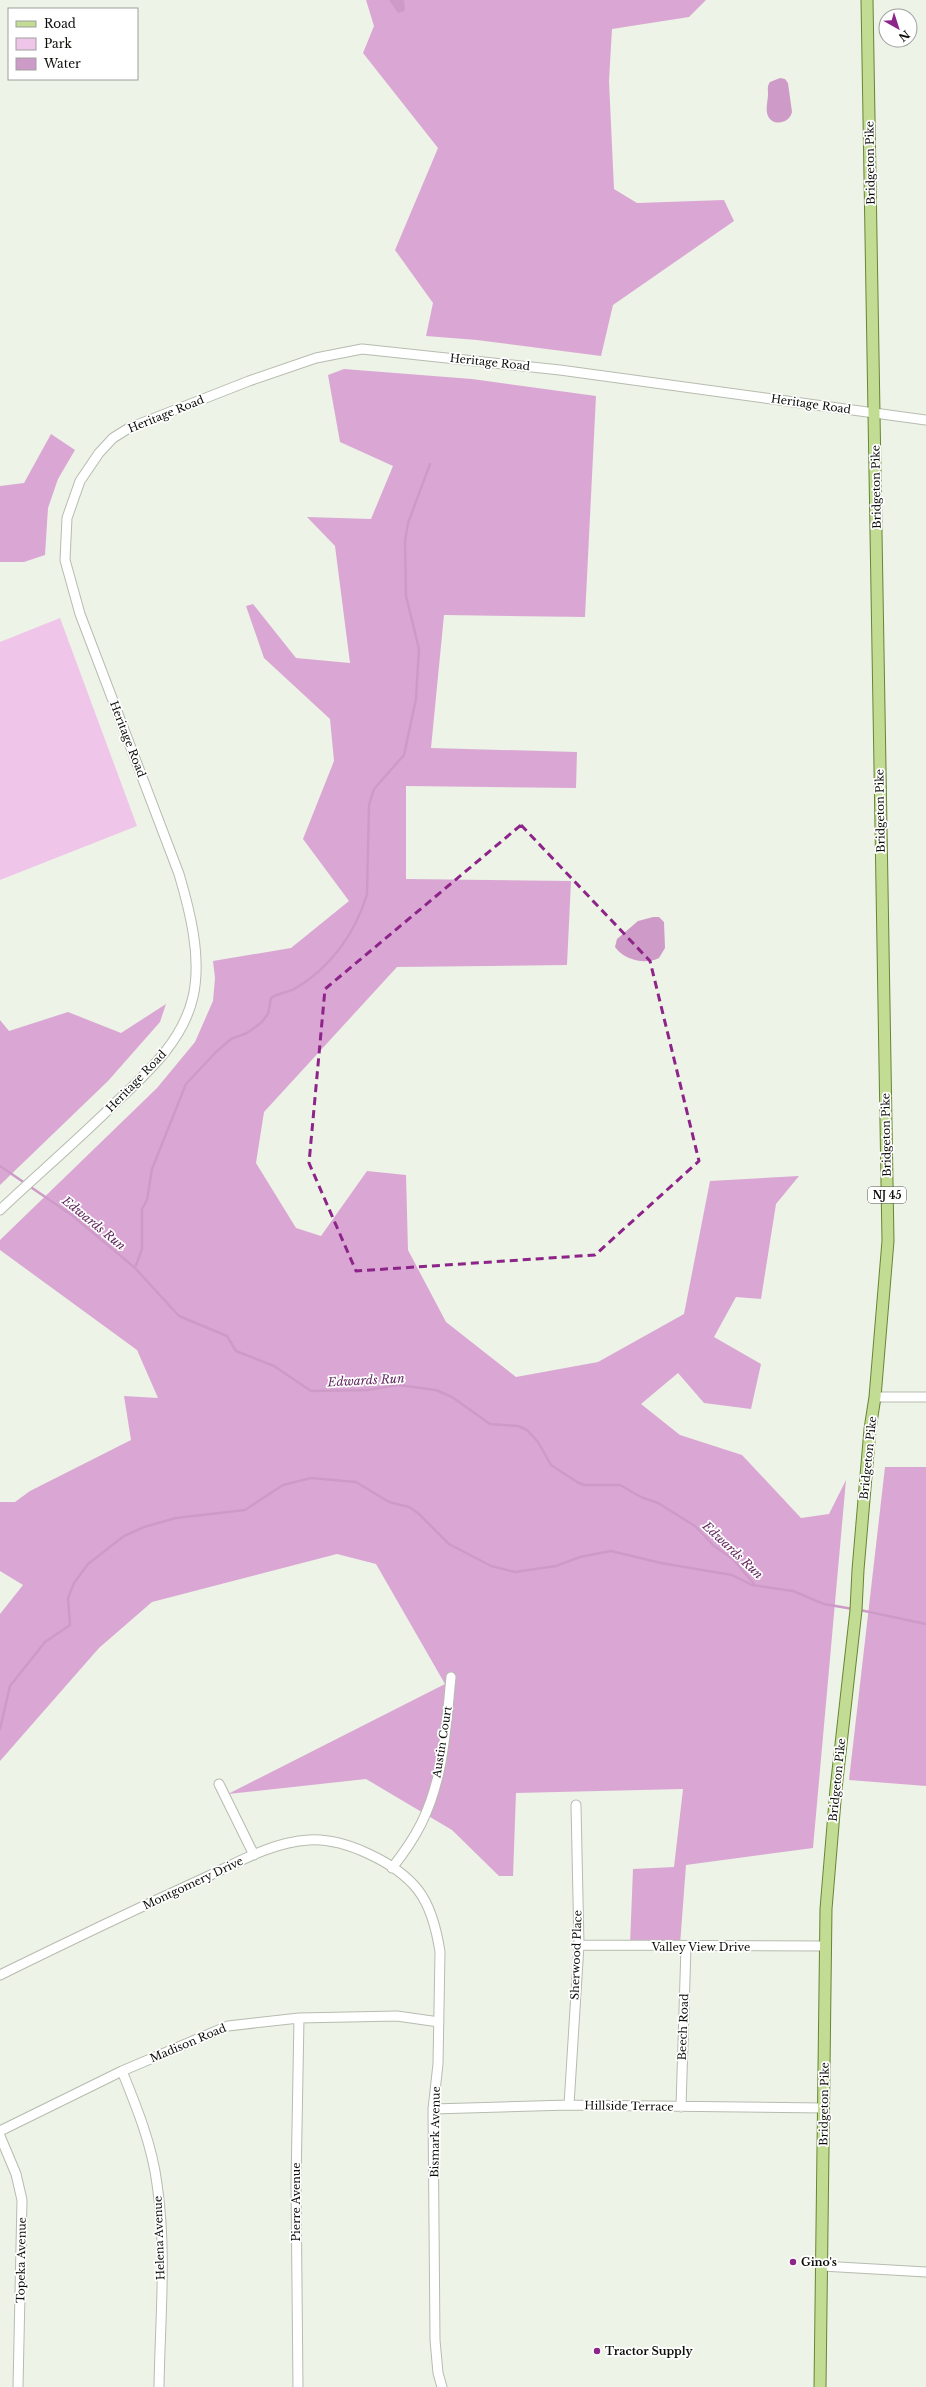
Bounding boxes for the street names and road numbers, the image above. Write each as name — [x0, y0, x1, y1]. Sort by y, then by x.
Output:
street label: Bridgeton Pike — [862, 121, 878, 205]
street label: Heritage Road — [449, 351, 531, 373]
street label: Heritage Road — [770, 391, 853, 417]
street label: Heritage Road — [126, 392, 207, 436]
street label: Bridgeton Pike — [868, 445, 884, 529]
street label: Heritage Road — [107, 699, 149, 780]
street label: Bridgeton Pike — [872, 769, 888, 853]
street label: Heritage Road — [103, 1047, 169, 1115]
street label: Bridgeton Pike — [878, 1093, 894, 1177]
road number: NJ 45 — [868, 1187, 906, 1203]
street label: Bridgeton Pike — [857, 1416, 879, 1500]
street label: Austin Court — [429, 1704, 455, 1780]
street label: Bridgeton Pike — [826, 1738, 848, 1822]
street label: Montgomery Drive — [141, 1854, 245, 1912]
street label: Sherwood Place — [567, 1910, 585, 2000]
street label: Valley View Drive — [651, 1940, 750, 1954]
street label: Beech Road — [675, 1993, 691, 2061]
street label: Madison Road — [148, 2020, 229, 2065]
street label: Bridgeton Pike — [816, 2062, 832, 2146]
street label: Bismark Avenue — [427, 2086, 443, 2178]
street label: Hillside Terrace — [584, 2098, 674, 2114]
street label: Pierre Avenue — [289, 2163, 303, 2241]
street label: Helena Avenue — [151, 2196, 167, 2280]
street label: Topeka Avenue — [13, 2217, 29, 2303]

